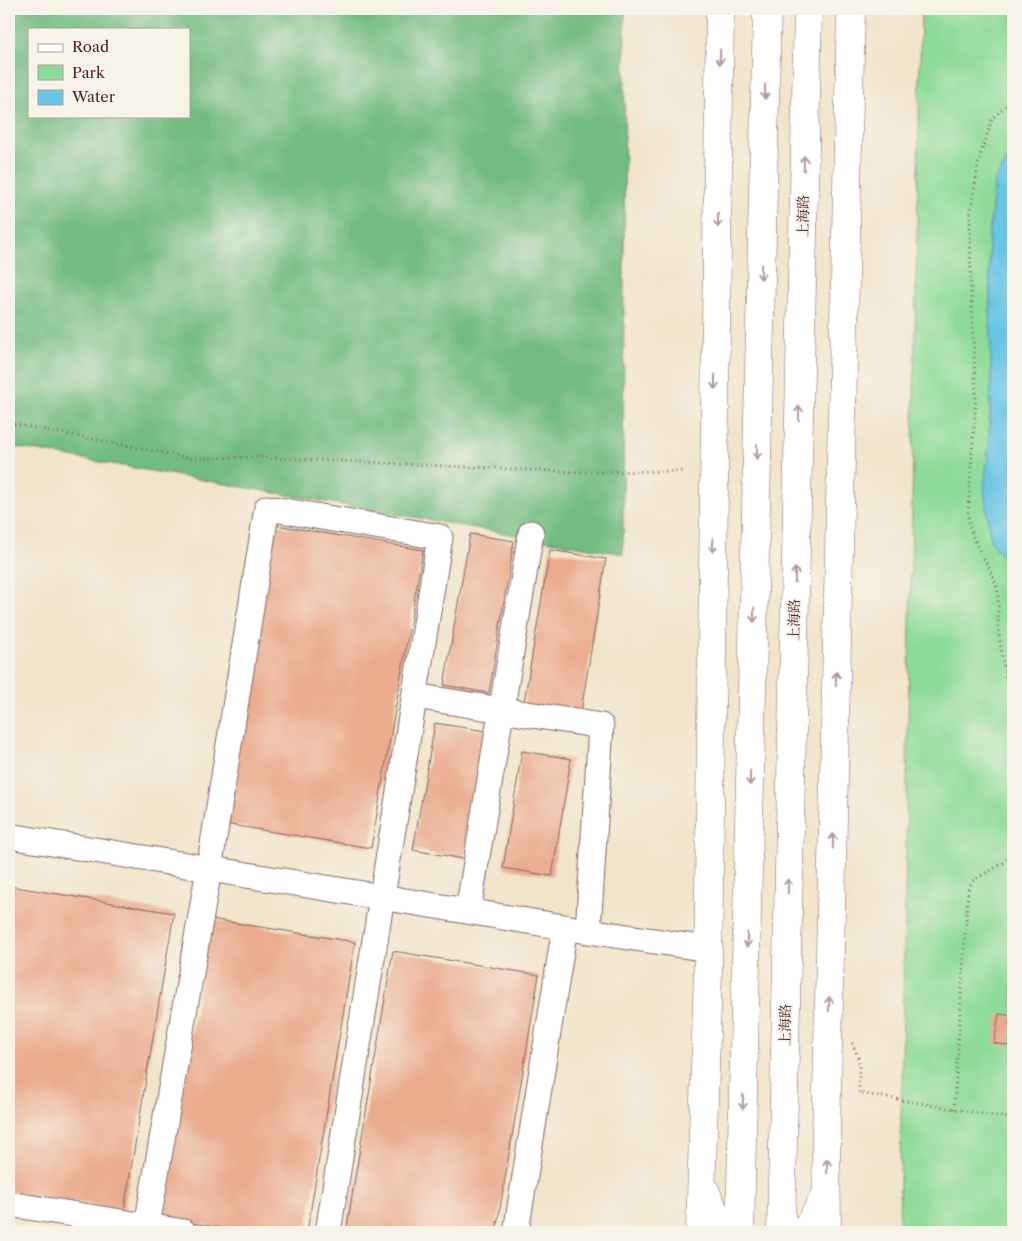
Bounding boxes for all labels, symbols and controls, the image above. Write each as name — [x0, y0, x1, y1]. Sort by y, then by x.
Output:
legend — [28, 28, 190, 118]
text: Road — [72, 37, 109, 56]
one-way arrow — [715, 49, 725, 65]
text: Park — [72, 63, 106, 82]
one-way arrow — [760, 84, 770, 100]
text: Water — [71, 87, 116, 106]
one-way arrow — [800, 155, 809, 171]
street label: 上海路 — [794, 195, 812, 237]
one-way arrow — [713, 212, 722, 228]
one-way arrow — [756, 264, 766, 280]
one-way arrow — [710, 374, 720, 390]
one-way arrow — [794, 405, 804, 422]
one-way arrow — [753, 444, 762, 460]
one-way arrow — [708, 536, 718, 553]
one-way arrow — [790, 568, 800, 584]
street label: 上海路 — [785, 599, 803, 641]
one-way arrow — [749, 606, 759, 623]
one-way arrow — [832, 671, 841, 687]
one-way arrow — [746, 769, 755, 785]
one-way arrow — [828, 833, 838, 850]
one-way arrow — [783, 878, 793, 894]
one-way arrow — [742, 932, 752, 948]
one-way arrow — [825, 996, 834, 1012]
street label: 上海路 — [776, 1004, 794, 1046]
one-way arrow — [738, 1094, 748, 1110]
one-way arrow — [822, 1158, 831, 1174]

